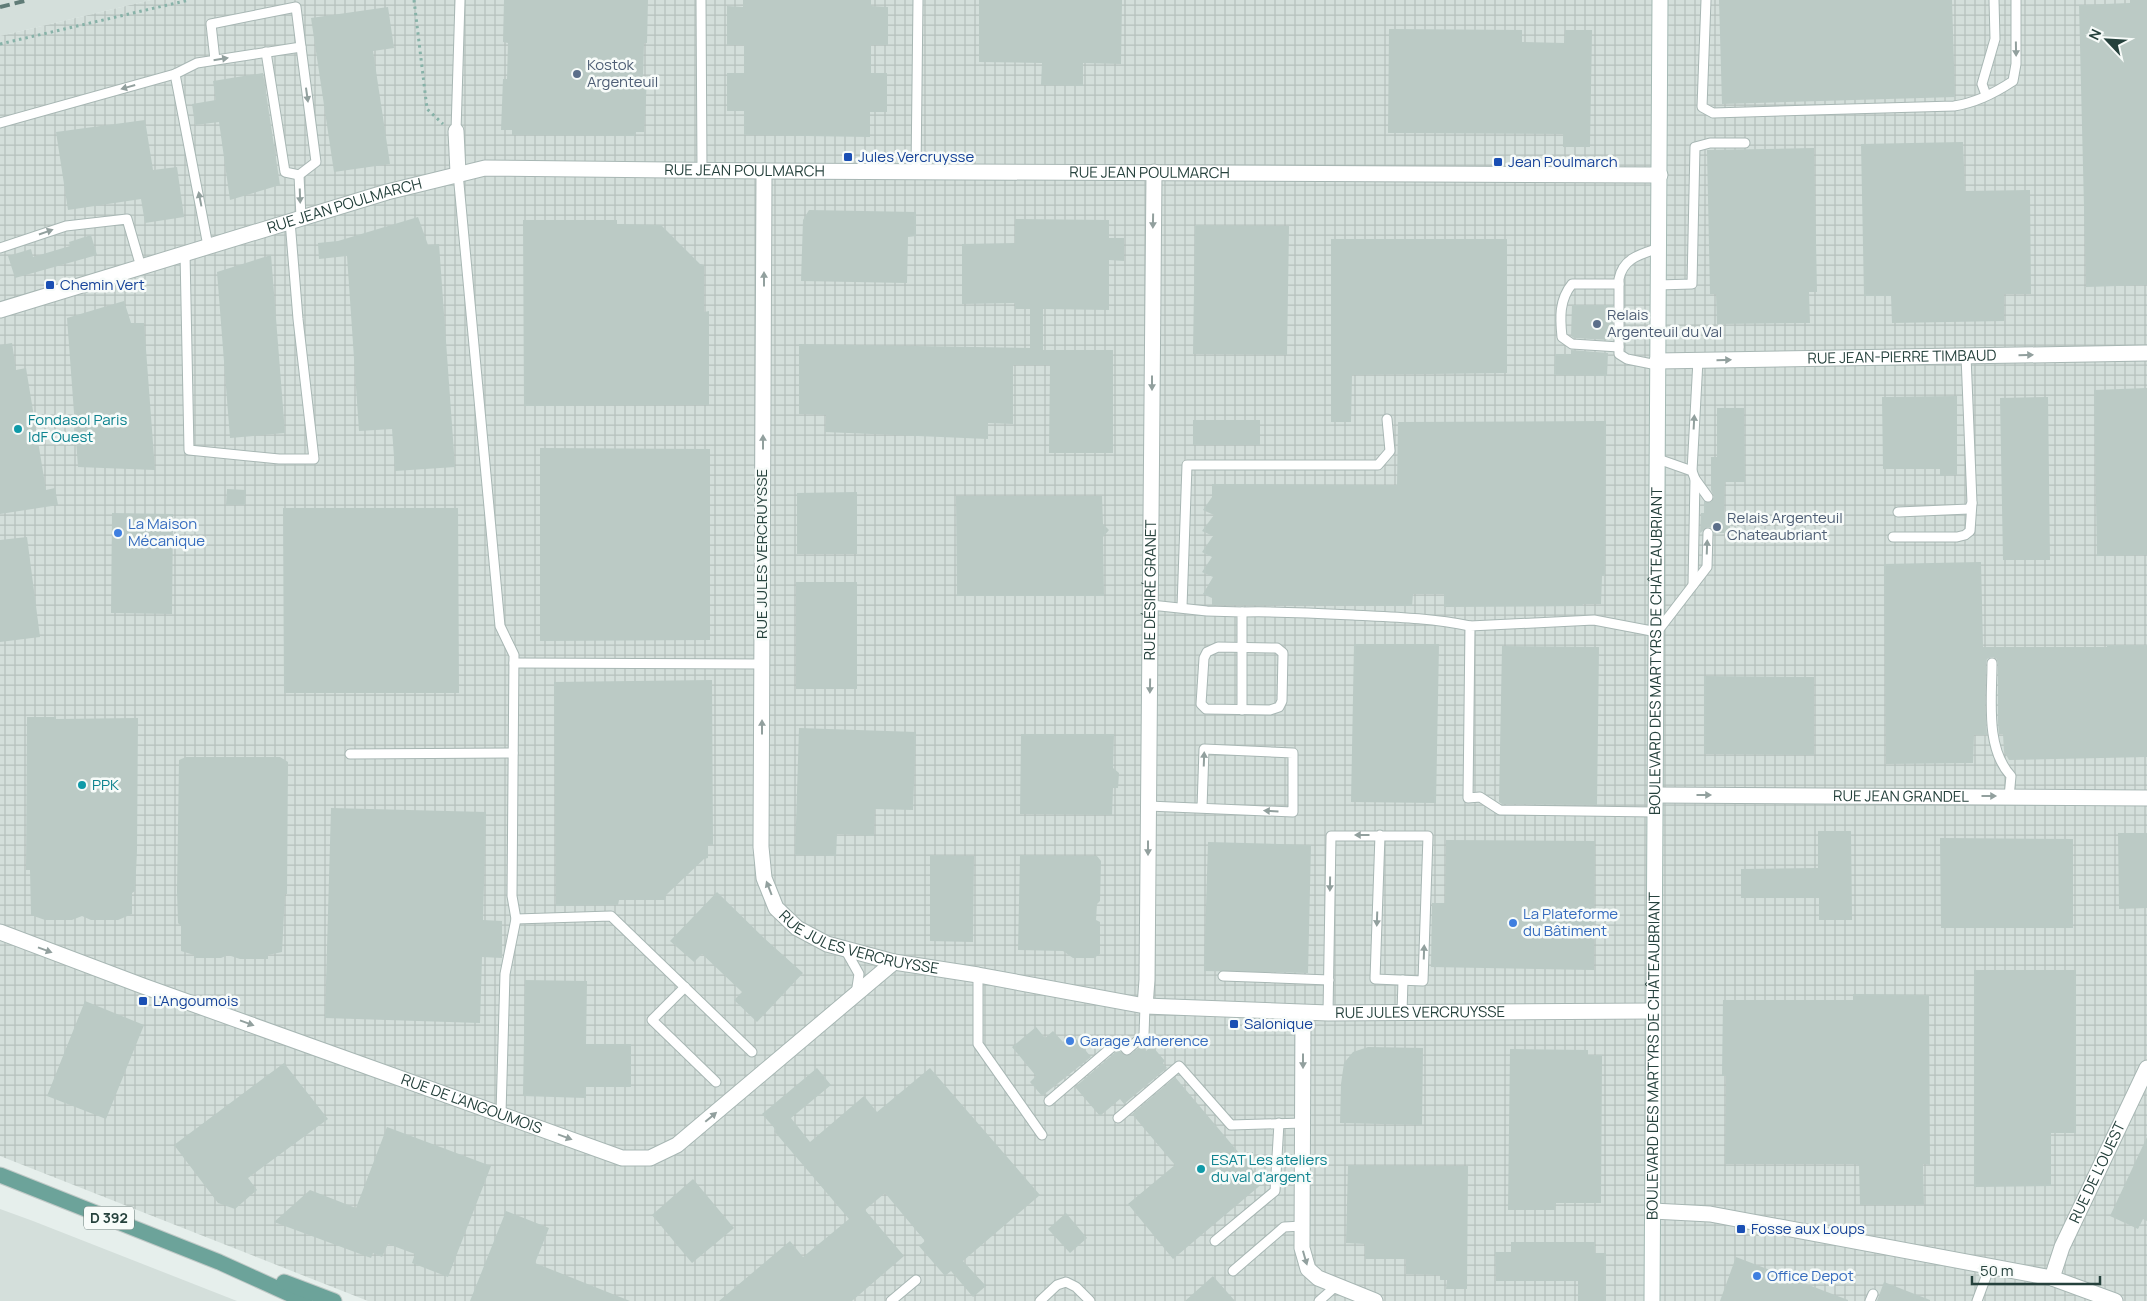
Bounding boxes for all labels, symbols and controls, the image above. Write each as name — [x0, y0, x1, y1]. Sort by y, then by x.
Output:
north arrow — [2082, 15, 2132, 65]
text: N — [2084, 26, 2106, 43]
one-way arrow — [2012, 41, 2020, 57]
one-way arrow — [213, 54, 229, 62]
place label: Kostok Argenteuil — [587, 54, 658, 92]
marker: Kostok Argenteuil — [571, 68, 583, 80]
one-way arrow — [121, 84, 136, 92]
one-way arrow — [303, 87, 311, 103]
place label: Jules Vercruysse — [858, 146, 974, 167]
marker: Jules Vercruysse — [842, 151, 854, 163]
place label: Jean Poulmarch — [1508, 151, 1618, 172]
marker: Jean Poulmarch — [1492, 156, 1504, 168]
street label: RUE JEAN POULMARCH — [664, 159, 825, 181]
street label: RUE JEAN POULMARCH — [1069, 161, 1230, 183]
street label: RUE JEAN POULMARCH — [264, 173, 424, 238]
one-way arrow — [296, 189, 304, 205]
one-way arrow — [195, 190, 203, 206]
one-way arrow — [1149, 213, 1157, 229]
one-way arrow — [39, 228, 54, 236]
one-way arrow — [760, 271, 768, 287]
place label: Chemin Vert — [60, 274, 145, 295]
marker: Chemin Vert — [44, 279, 56, 291]
place label: Relais Argenteuil du Val — [1607, 304, 1722, 342]
marker: Relais Argenteuil du Val — [1591, 318, 1603, 330]
street label: RUE JEAN-PIERRE TIMBAUD — [1807, 344, 1997, 369]
one-way arrow — [2018, 351, 2034, 359]
one-way arrow — [1716, 355, 1732, 363]
one-way arrow — [1148, 376, 1156, 392]
place label: Fondasol Paris IdF Ouest — [28, 409, 127, 447]
one-way arrow — [1691, 414, 1699, 430]
marker: Fondasol Paris IdF Ouest — [12, 423, 24, 435]
one-way arrow — [759, 434, 767, 450]
street label: RUE JULES VERCRUYSSE — [751, 469, 772, 639]
street label: BOULEVARD DES MARTYRS DE CHÂTEAUBRIANT — [1644, 487, 1667, 815]
place label: Relais Argenteuil Chateaubriant — [1727, 507, 1843, 545]
place label: La Maison Mécanique — [128, 513, 205, 551]
street label: RUE DÉSIRÉ GRANET — [1139, 519, 1161, 661]
marker: Relais Argenteuil Chateaubriant — [1711, 521, 1723, 533]
marker: La Maison Mécanique — [112, 527, 124, 539]
one-way arrow — [1704, 539, 1712, 555]
one-way arrow — [1146, 678, 1154, 694]
one-way arrow — [758, 719, 766, 735]
one-way arrow — [1200, 751, 1208, 767]
place label: PPK — [92, 774, 119, 795]
marker: PPK — [76, 779, 88, 791]
street label: RUE JEAN GRANDEL — [1833, 785, 1969, 807]
one-way arrow — [1697, 791, 1713, 799]
one-way arrow — [1982, 793, 1998, 801]
one-way arrow — [1262, 807, 1278, 815]
one-way arrow — [1353, 832, 1369, 840]
one-way arrow — [1144, 841, 1152, 857]
one-way arrow — [1326, 877, 1334, 893]
one-way arrow — [764, 881, 772, 896]
street label: BOULEVARD DES MARTYRS DE CHÂTEAUBRIANT — [1641, 892, 1665, 1220]
place label: La Plateforme du Bâtiment — [1523, 903, 1618, 941]
street label: RUE JULES VERCRUYSSE — [775, 905, 940, 979]
one-way arrow — [1373, 911, 1381, 927]
marker: La Plateforme du Bâtiment — [1507, 917, 1519, 929]
one-way arrow — [1420, 944, 1428, 960]
one-way arrow — [38, 947, 53, 954]
place label: L'Angoumois — [153, 990, 238, 1011]
marker: L'Angoumois — [137, 995, 149, 1007]
street label: RUE JULES VERCRUYSSE — [1335, 1001, 1505, 1023]
place label: Salonique — [1244, 1013, 1313, 1034]
marker: Salonique — [1228, 1018, 1240, 1030]
one-way arrow — [240, 1020, 255, 1027]
place label: Garage Adherence — [1080, 1030, 1209, 1051]
marker: Garage Adherence — [1064, 1035, 1076, 1047]
one-way arrow — [1299, 1054, 1307, 1070]
street label: RUE DE L'ANGOUMOIS — [398, 1069, 545, 1138]
one-way arrow — [704, 1111, 716, 1123]
street label: RUE DE L'OUEST — [2064, 1118, 2130, 1227]
one-way arrow — [558, 1133, 573, 1141]
place label: ESAT Les ateliers du val d'argent — [1211, 1149, 1327, 1187]
marker: ESAT Les ateliers du val d'argent — [1195, 1163, 1207, 1175]
road number: D 392 — [84, 1206, 134, 1230]
place label: Fosse aux Loups — [1751, 1218, 1865, 1239]
marker: Fosse aux Loups — [1735, 1223, 1747, 1235]
one-way arrow — [1302, 1251, 1310, 1266]
scale bar — [1972, 1254, 2100, 1286]
text: 50 m — [1980, 1260, 2014, 1281]
place label: Office Depot — [1767, 1265, 1854, 1286]
marker: Office Depot — [1751, 1270, 1763, 1282]

